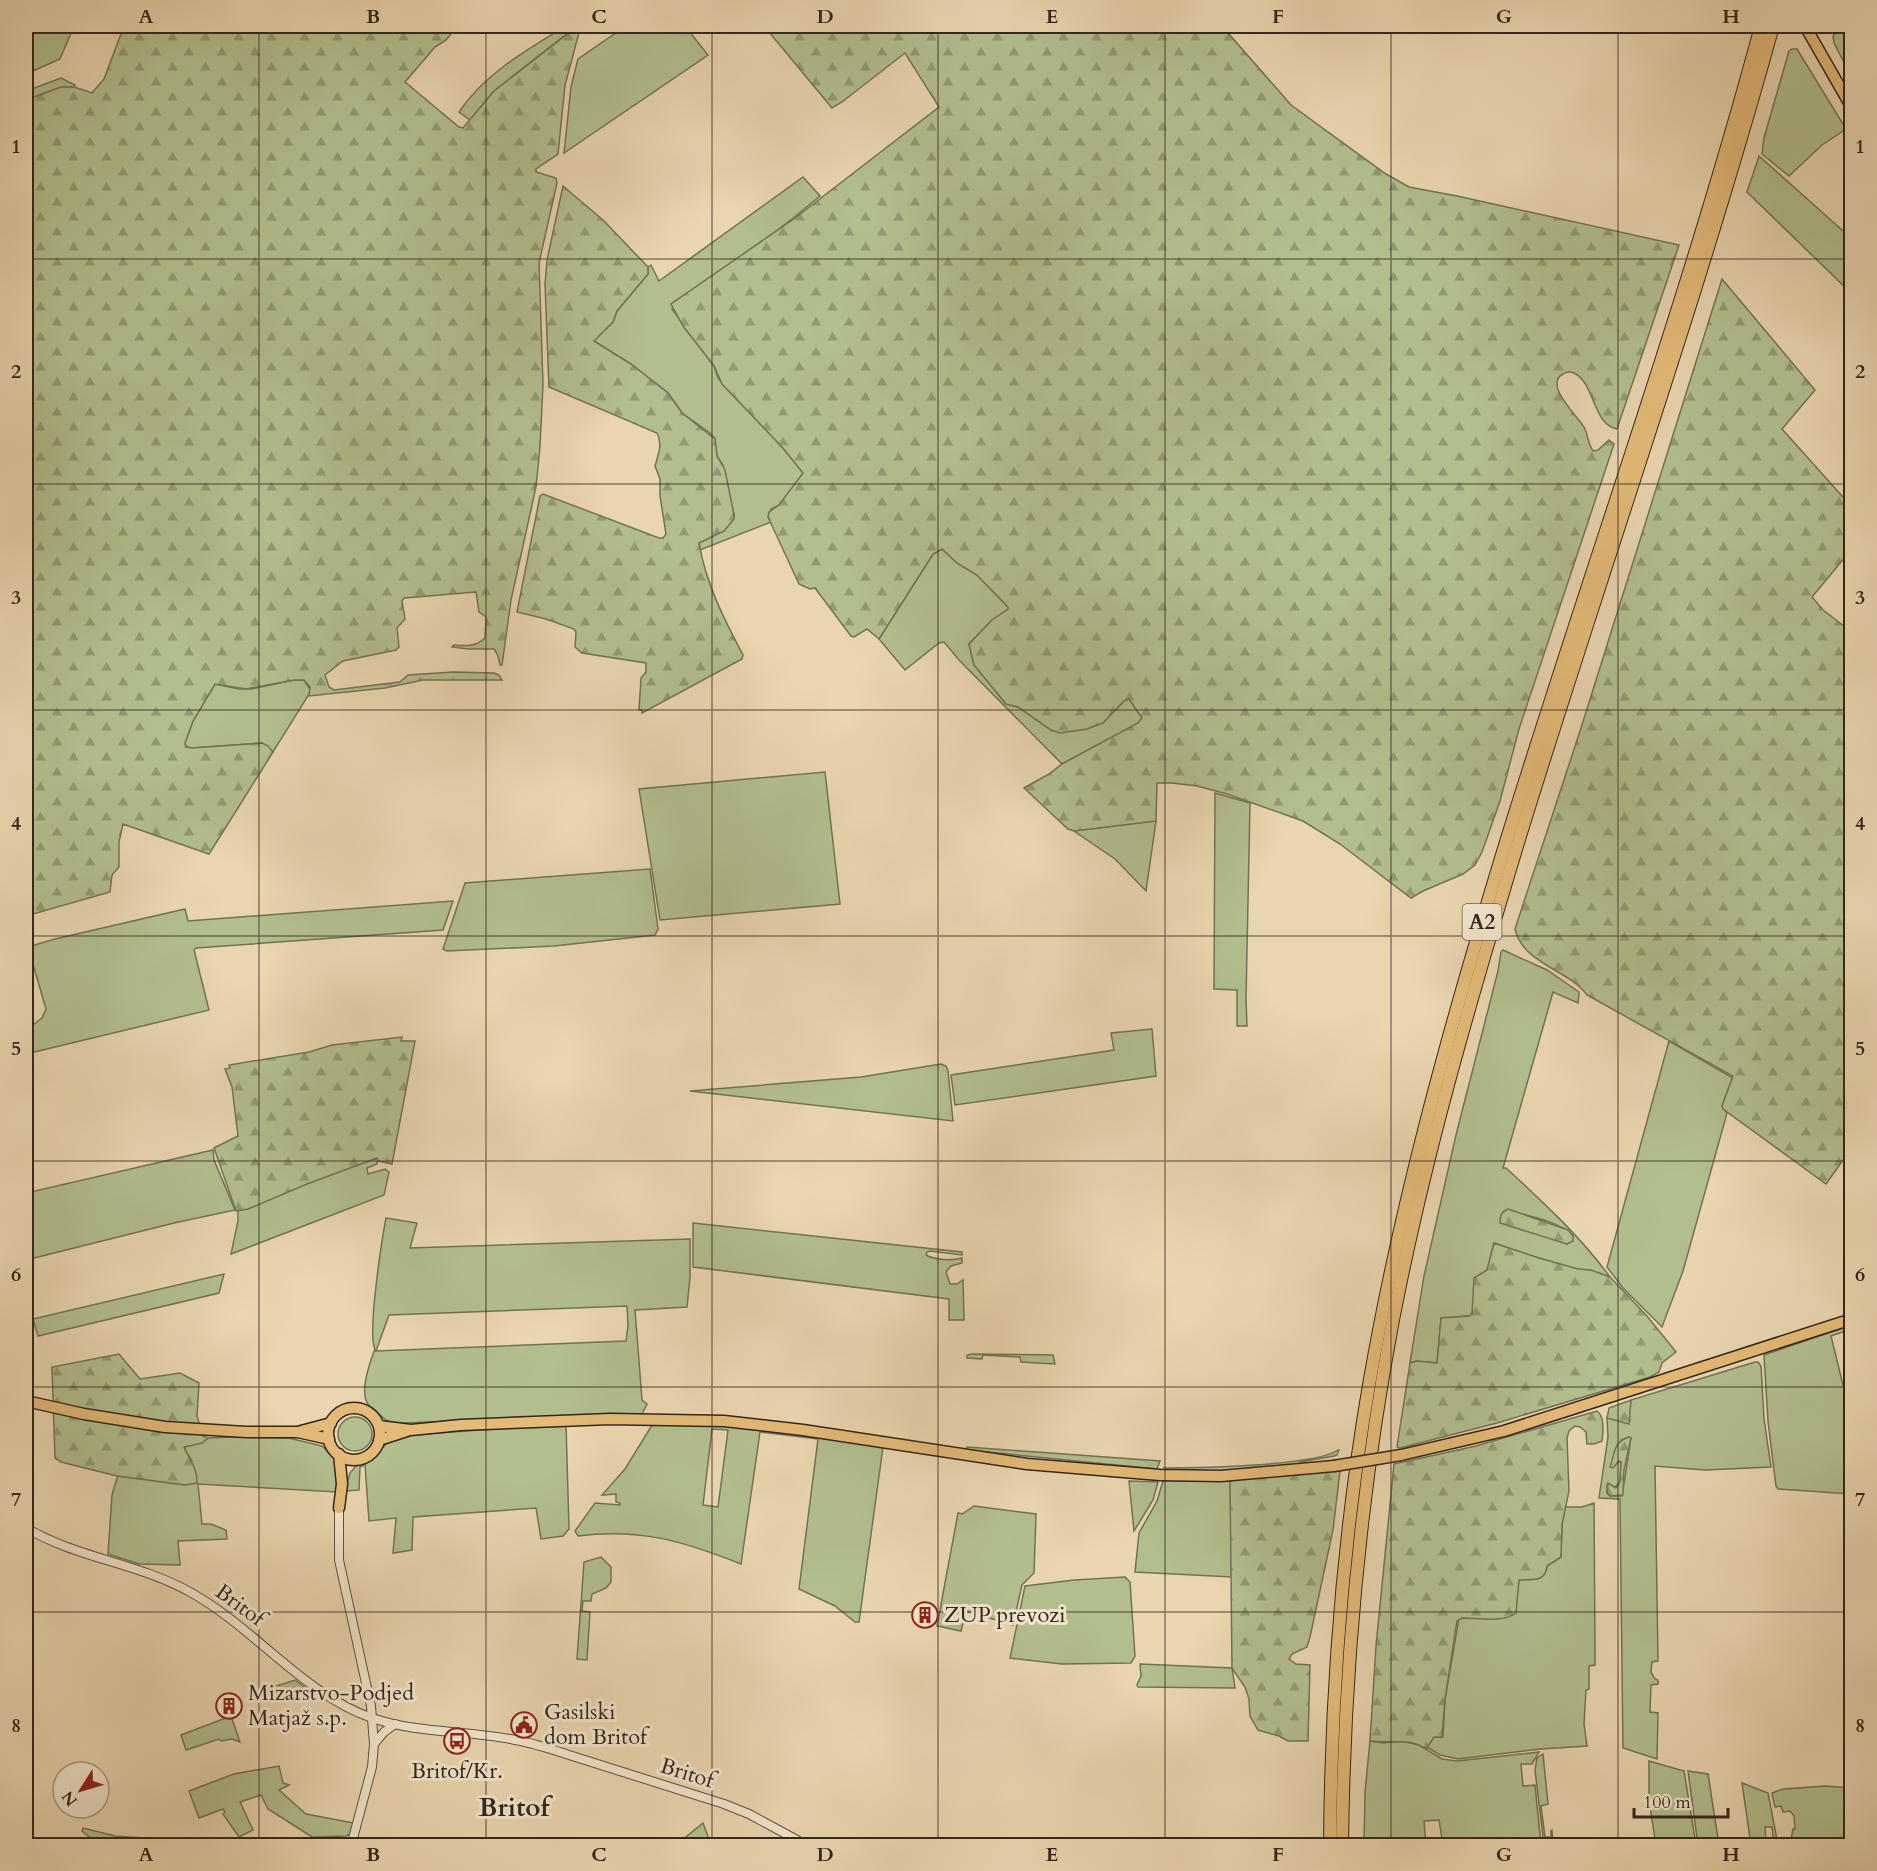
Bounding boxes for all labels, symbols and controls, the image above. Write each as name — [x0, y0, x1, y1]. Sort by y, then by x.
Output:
text: A — [138, 3, 154, 30]
text: B — [366, 3, 380, 30]
text: C — [591, 3, 607, 30]
text: D — [816, 3, 834, 30]
text: E — [1046, 3, 1058, 30]
text: F — [1272, 3, 1284, 30]
text: G — [1496, 3, 1512, 30]
text: H — [1722, 3, 1740, 30]
text: 1 — [11, 133, 21, 160]
text: 1 — [1855, 133, 1865, 160]
text: 2 — [11, 358, 21, 385]
text: 2 — [1855, 358, 1865, 385]
text: 3 — [11, 584, 21, 611]
text: 3 — [1855, 584, 1865, 611]
text: 4 — [11, 810, 21, 837]
text: 4 — [1855, 810, 1865, 837]
road number: A2 — [1462, 904, 1502, 940]
text: 5 — [11, 1035, 21, 1062]
text: 5 — [1855, 1035, 1865, 1062]
text: 6 — [11, 1261, 21, 1288]
text: 6 — [1855, 1261, 1865, 1288]
text: 7 — [11, 1486, 21, 1513]
text: 7 — [1855, 1486, 1865, 1513]
street label: Britof — [209, 1577, 274, 1635]
building icon: ZUP prevozi — [910, 1600, 940, 1630]
place label: ZUP prevozi — [944, 1600, 1065, 1630]
place label: Mizarstvo-Podjed Matjaž s.p. — [248, 1678, 414, 1733]
building icon: Mizarstvo-Podjed Matjaž s.p. — [214, 1691, 244, 1721]
place label: Gasilski dom Britof — [544, 1697, 650, 1752]
public building icon: Gasilski dom Britof — [509, 1710, 539, 1740]
text: 8 — [11, 1712, 21, 1739]
text: 8 — [1855, 1712, 1865, 1739]
bus stop icon: Britof/Kr. — [442, 1726, 472, 1756]
street label: Britof — [656, 1751, 721, 1796]
place label: Britof/Kr. — [411, 1756, 503, 1786]
north arrow — [51, 1760, 111, 1820]
scale bar — [1634, 1781, 1728, 1819]
text: N — [57, 1786, 83, 1811]
district label: Britof — [479, 1790, 554, 1825]
text: 100 m — [1643, 1790, 1691, 1815]
text: A — [138, 1841, 154, 1868]
text: B — [366, 1841, 380, 1868]
text: C — [591, 1841, 607, 1868]
text: D — [816, 1841, 834, 1868]
text: E — [1046, 1841, 1058, 1868]
text: F — [1272, 1841, 1284, 1868]
text: G — [1496, 1841, 1512, 1868]
text: H — [1722, 1841, 1740, 1868]

